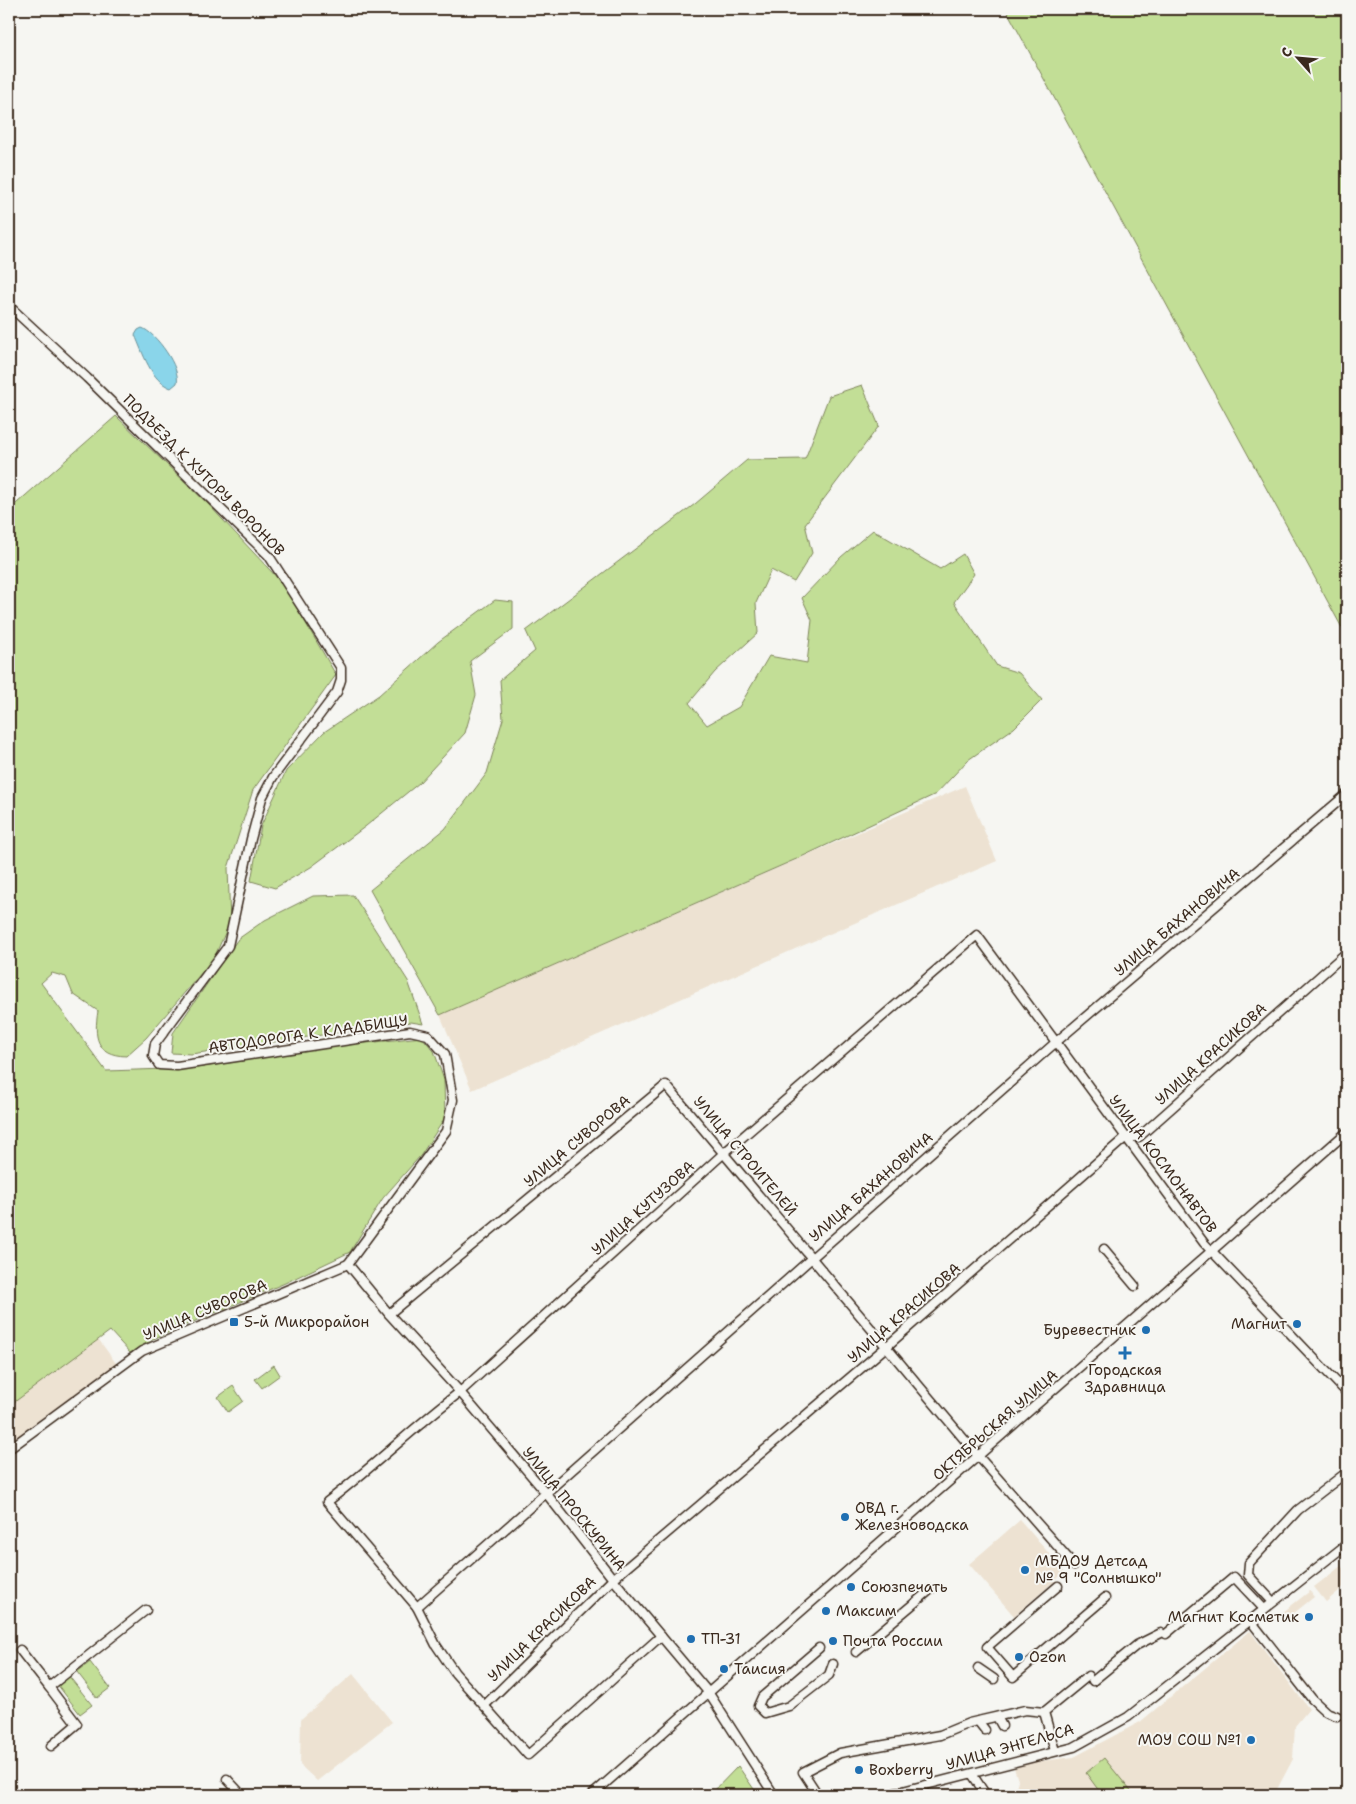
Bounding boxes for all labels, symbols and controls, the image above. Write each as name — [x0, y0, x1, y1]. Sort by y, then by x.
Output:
north arrow — [1274, 32, 1324, 82]
text: С — [1276, 44, 1296, 60]
street label: ПОДЪЕЗД К ХУТОРУ ВОРОНОВ — [119, 390, 289, 560]
street label: УЛИЦА БАХАНОВИЧА — [1110, 863, 1244, 980]
street label: УЛИЦА КРАСИКОВА — [1151, 998, 1271, 1109]
street label: АВТОДОРОГА К КЛАДБИЩУ — [207, 1010, 409, 1058]
street label: УЛИЦА СУВОРОВА — [520, 1090, 635, 1191]
street label: УЛИЦА СТРОИТЕЛЕЙ — [689, 1091, 802, 1220]
street label: УЛИЦА КОСМОНАВТОВ — [1104, 1091, 1222, 1237]
street label: УЛИЦА БАХАНОВИЧА — [805, 1128, 937, 1246]
street label: УЛИЦА КУТУЗОВА — [587, 1156, 699, 1260]
street label: УЛИЦА КРАСИКОВА — [843, 1258, 965, 1368]
street label: УЛИЦА СУВОРОВА — [140, 1275, 270, 1345]
place label: 5-й Микрорайон — [244, 1312, 369, 1332]
place label: Магнит — [1231, 1314, 1287, 1334]
marker: 5-й Микрорайон — [228, 1316, 240, 1328]
marker: Магнит — [1291, 1318, 1303, 1330]
place label: Буревестник — [1043, 1320, 1136, 1340]
marker: Буревестник — [1140, 1324, 1152, 1336]
marker: Городская Здравница — [1119, 1347, 1131, 1359]
place label: Городская Здравница — [1084, 1360, 1166, 1397]
street label: ОКТЯБРЬСКАЯ УЛИЦА — [928, 1365, 1062, 1485]
street label: УЛИЦА ПРОСКУРИНА — [518, 1443, 630, 1575]
place label: ОВД г. Железноводска — [855, 1498, 969, 1535]
marker: ОВД г. Железноводска — [839, 1511, 851, 1523]
place label: МБДОУ Детсад № 9 "Солнышко" — [1035, 1551, 1162, 1588]
marker: МБДОУ Детсад № 9 "Солнышко" — [1019, 1564, 1031, 1576]
street label: УЛИЦА КРАСИКОВА — [483, 1572, 601, 1686]
place label: Союзпечать — [861, 1577, 948, 1597]
marker: Союзпечать — [845, 1581, 857, 1593]
place label: Максим — [836, 1601, 897, 1621]
marker: Максим — [820, 1605, 832, 1617]
place label: Магнит Косметик — [1168, 1607, 1299, 1627]
marker: Магнит Косметик — [1303, 1611, 1315, 1623]
place label: ТП-31 — [701, 1629, 741, 1649]
place label: Почта России — [843, 1631, 943, 1651]
marker: ТП-31 — [685, 1633, 697, 1645]
marker: Почта России — [827, 1635, 839, 1647]
place label: Ozon — [1029, 1647, 1066, 1667]
marker: Ozon — [1013, 1651, 1025, 1663]
place label: Таисия — [734, 1659, 786, 1679]
marker: Таисия — [718, 1663, 730, 1675]
street label: УЛИЦА ЭНГЕЛЬСА — [944, 1719, 1076, 1775]
place label: МОУ СОШ №1 — [1138, 1730, 1241, 1750]
marker: МОУ СОШ №1 — [1245, 1734, 1257, 1746]
place label: Boxberry — [869, 1760, 934, 1780]
marker: Boxberry — [853, 1764, 865, 1776]

